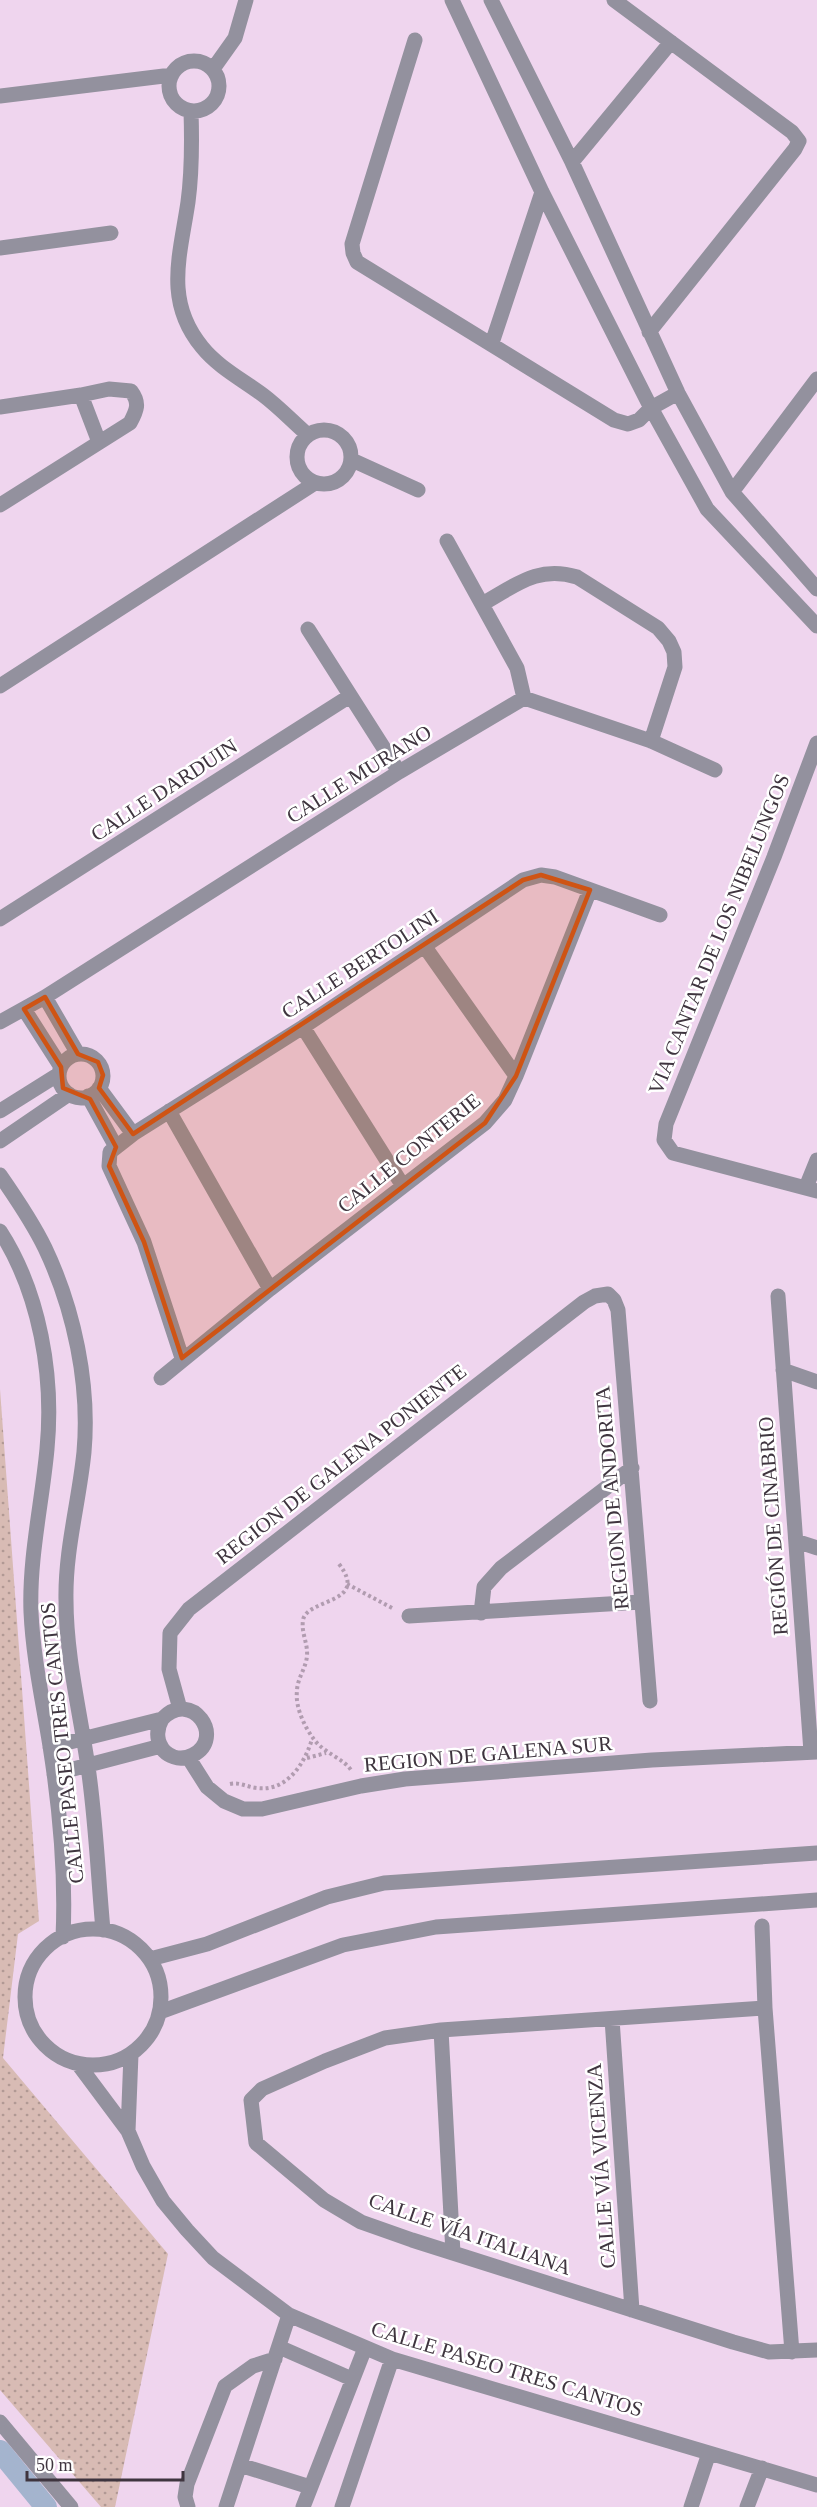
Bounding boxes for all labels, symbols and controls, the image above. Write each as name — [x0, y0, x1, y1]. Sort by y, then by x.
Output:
street label: CALLE MURANO — [282, 720, 436, 828]
street label: CALLE DARDUIN — [86, 734, 242, 846]
street label: VIA CANTAR DE LOS NIBELUNGOS — [644, 770, 794, 1098]
street label: CALLE BERTOLINI — [277, 904, 443, 1024]
street label: CALLE CONTERIE — [333, 1088, 485, 1218]
street label: REGION DE GALENA PONIENTE — [211, 1359, 471, 1569]
street label: REGION DE ANDORITA — [590, 1384, 634, 1611]
street label: REGIÓN DE CINABRIO — [753, 1416, 793, 1636]
street label: CALLE PASEO TRES CANTOS — [35, 1601, 89, 1885]
street label: REGION DE GALENA SUR — [363, 1731, 613, 1777]
street label: CALLE VÍA VICENZA — [582, 2062, 620, 2269]
street label: CALLE VÍA ITALIANA — [366, 2188, 575, 2280]
street label: CALLE PASEO TRES CANTOS — [368, 2316, 646, 2422]
scale bar — [27, 2444, 183, 2482]
text: 50 m — [36, 2455, 73, 2475]

